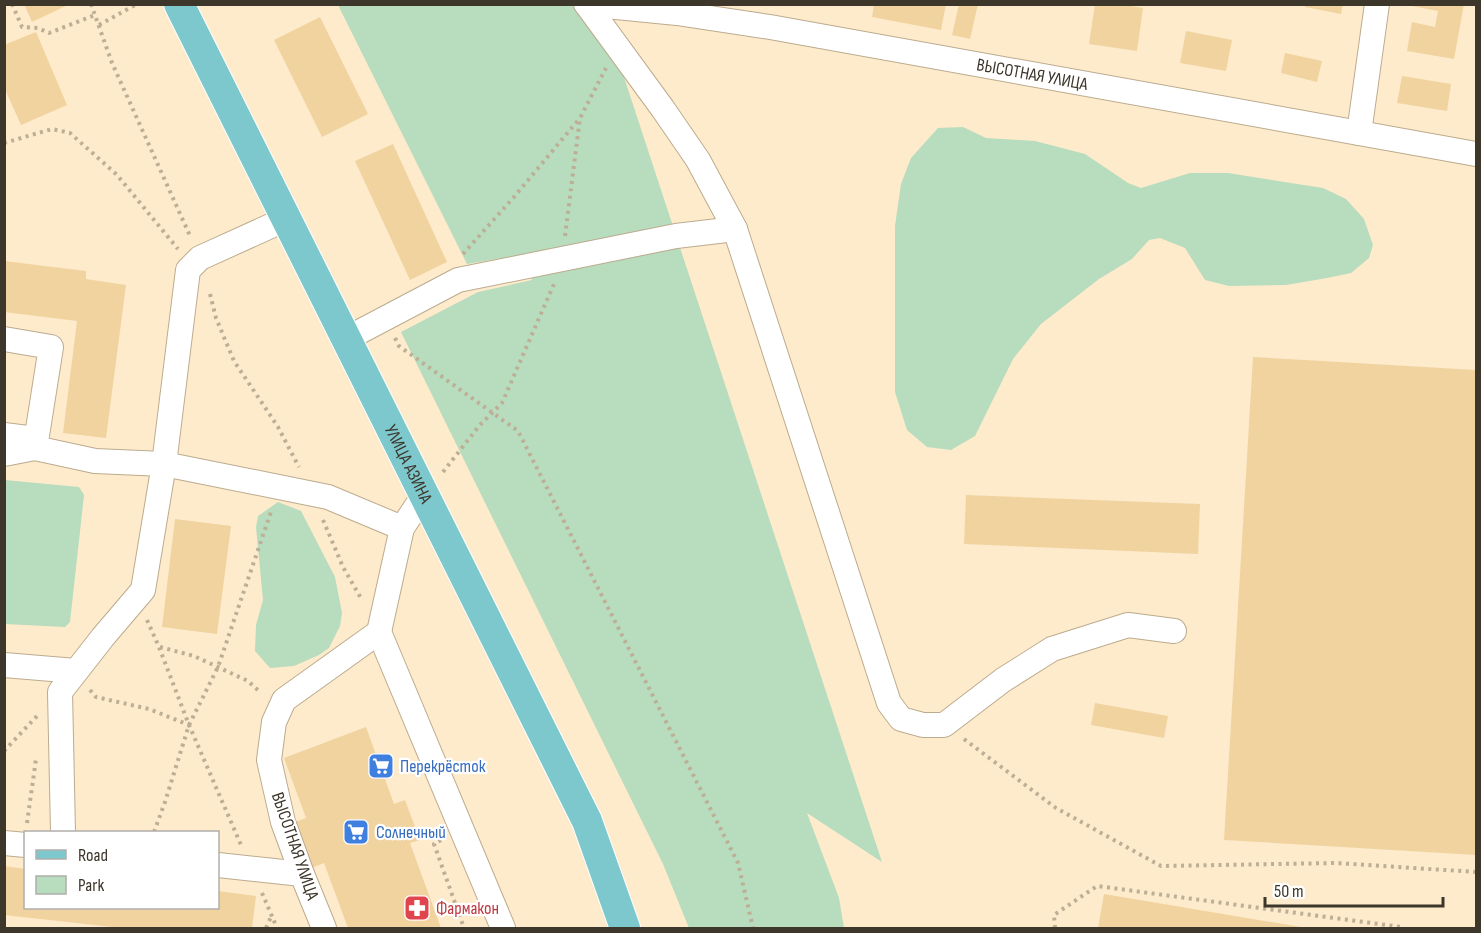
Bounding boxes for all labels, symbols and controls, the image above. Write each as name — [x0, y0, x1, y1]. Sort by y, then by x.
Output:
street label: ВЫСОТНАЯ УЛИЦА — [975, 54, 1090, 95]
street label: УЛИЦА АЗИНА — [380, 421, 437, 507]
supermarket icon: Перекрёсток — [366, 751, 396, 781]
place label: Перекрёсток — [400, 756, 486, 777]
street label: ВЫСОТНАЯ УЛИЦА — [267, 789, 323, 903]
supermarket icon: Солнечный — [341, 817, 371, 847]
place label: Солнечный — [376, 822, 446, 843]
legend — [24, 831, 219, 909]
text: Road — [78, 845, 108, 866]
scale bar — [1265, 870, 1444, 908]
text: Park — [78, 875, 104, 896]
text: 50 m — [1274, 881, 1304, 902]
pharmacy icon: Фармакон — [402, 893, 432, 923]
place label: Фармакон — [436, 898, 499, 919]

